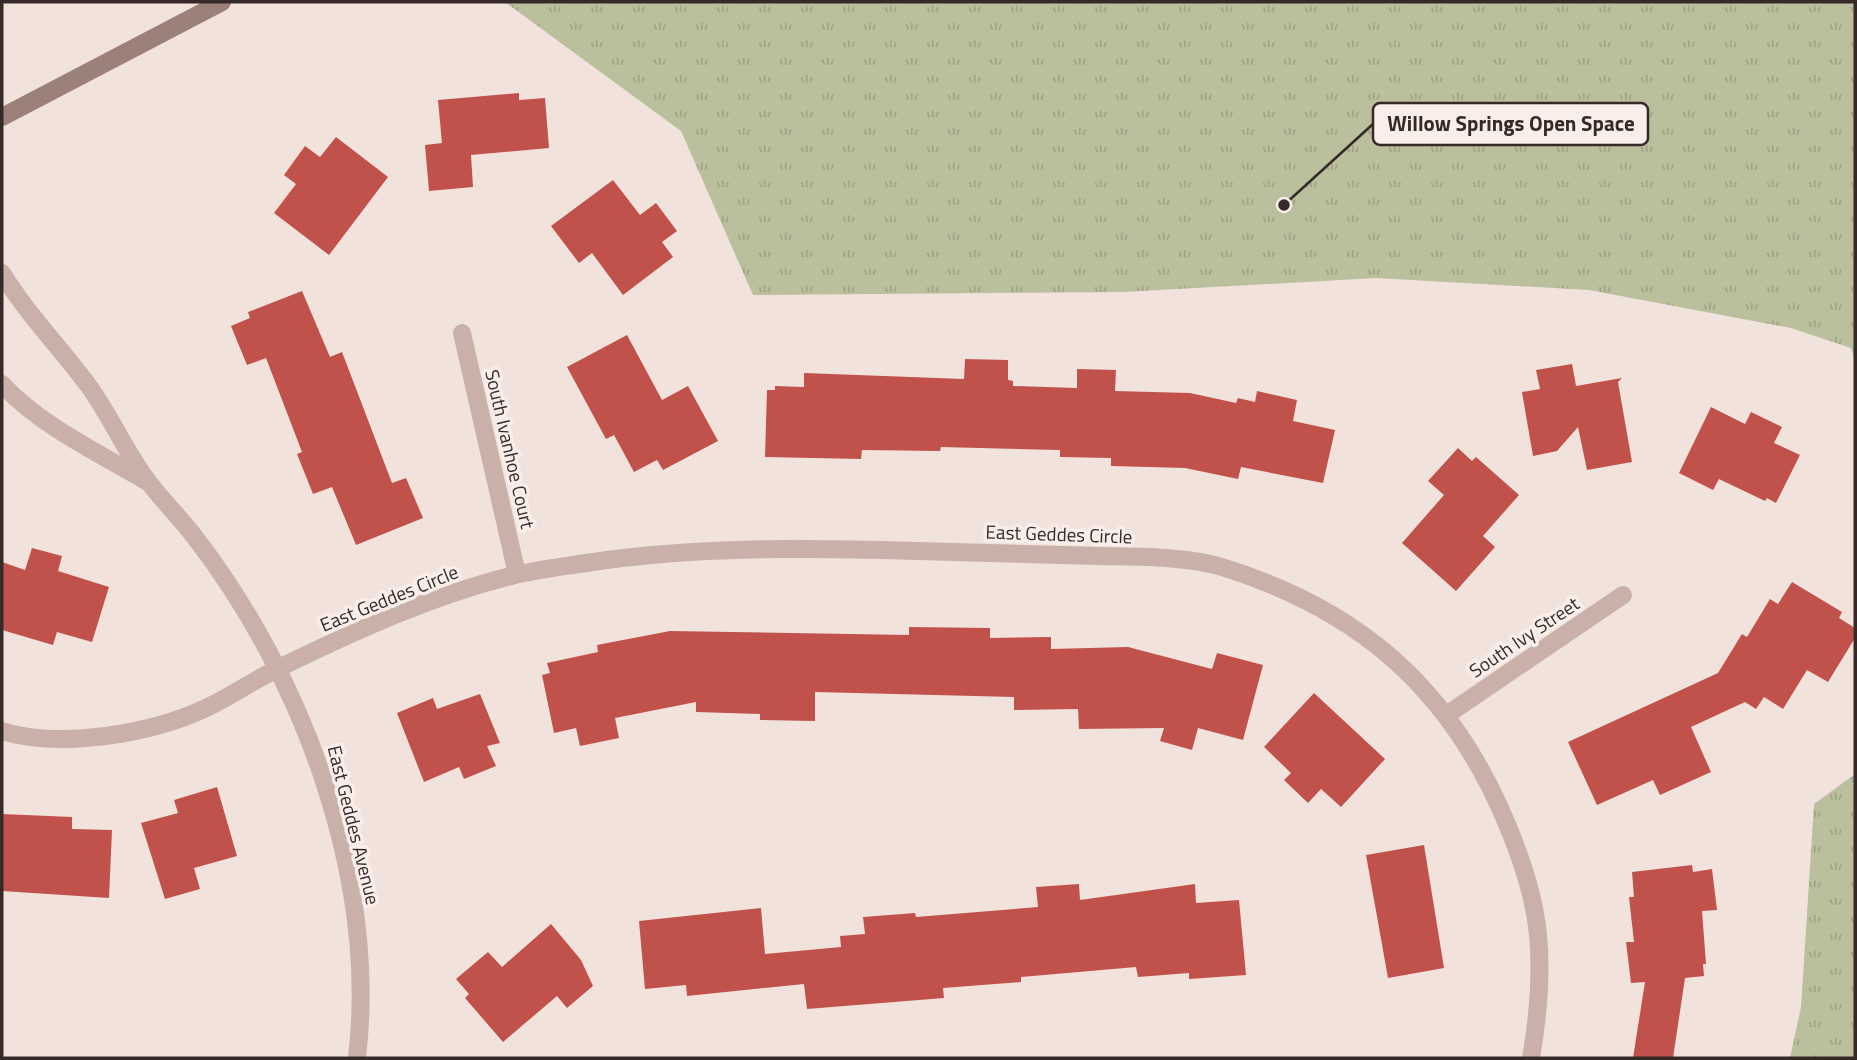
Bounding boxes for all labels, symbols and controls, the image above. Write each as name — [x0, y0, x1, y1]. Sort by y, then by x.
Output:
callout: Willow Springs Open Space — [1373, 103, 1648, 145]
text: Willow Springs Open Space — [1387, 107, 1635, 139]
street label: South Ivanhoe Court — [478, 367, 543, 532]
street label: East Geddes Circle — [985, 516, 1133, 551]
street label: East Geddes Circle — [315, 557, 462, 638]
street label: South Ivy Street — [1463, 589, 1585, 684]
street label: East Geddes Avenue — [321, 742, 388, 908]

